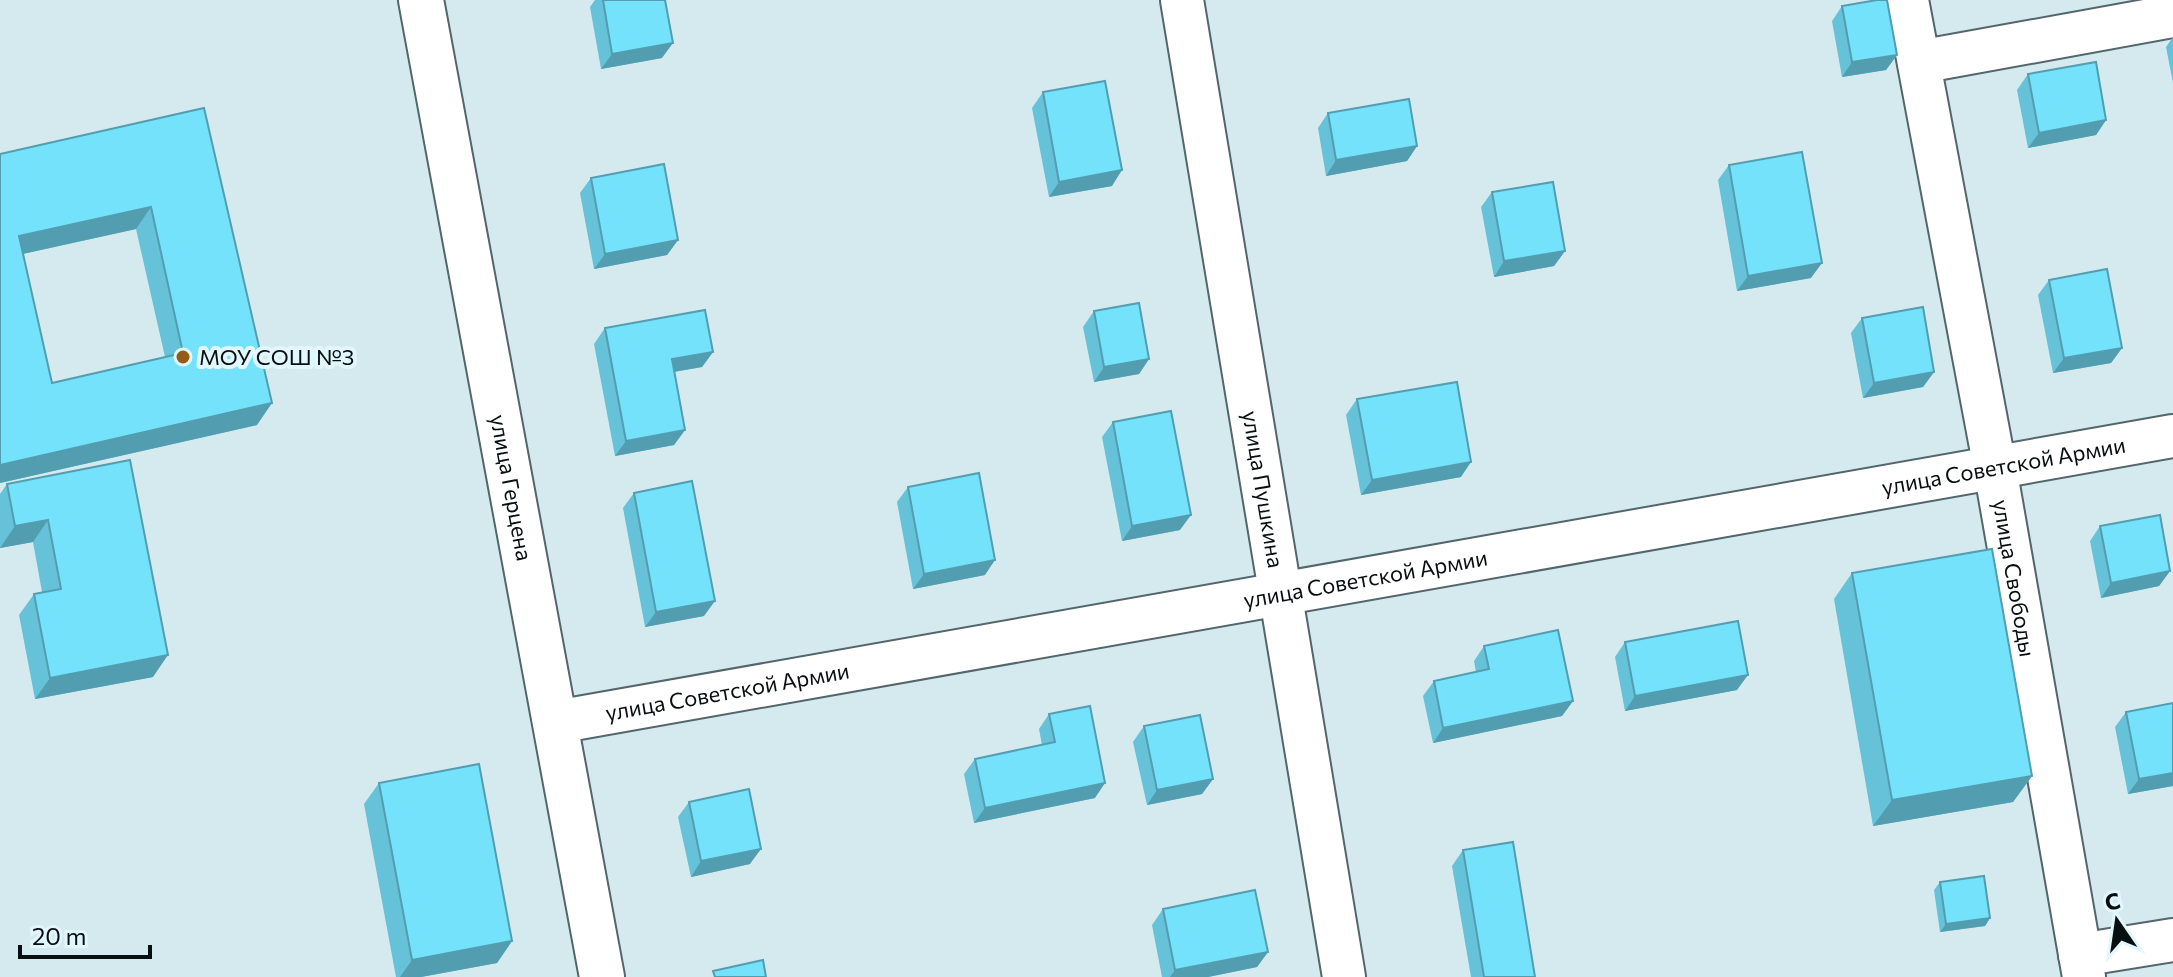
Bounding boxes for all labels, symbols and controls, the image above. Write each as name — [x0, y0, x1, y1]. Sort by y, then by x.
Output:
place label: МОУ СОШ №3 — [199, 343, 354, 370]
marker: МОУ СОШ №3 — [174, 348, 192, 366]
street label: улица Пушкина — [1237, 409, 1290, 570]
street label: улица Герцена — [485, 412, 539, 563]
street label: улица Советской Армии — [1879, 431, 2128, 500]
street label: улица Свободы — [1988, 497, 2042, 659]
street label: улица Советской Армии — [1241, 544, 1489, 613]
street label: улица Советской Армии — [603, 656, 851, 726]
north arrow — [2077, 881, 2157, 961]
text: С — [2102, 886, 2123, 916]
scale bar — [20, 909, 150, 959]
text: 20 m — [32, 921, 86, 950]

